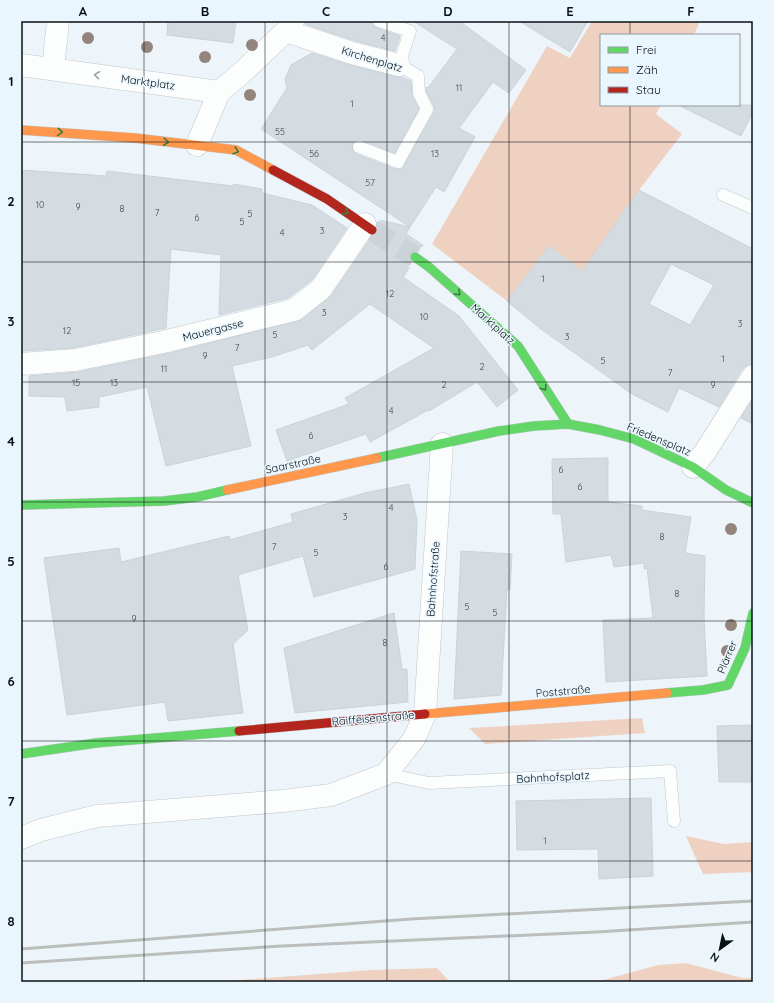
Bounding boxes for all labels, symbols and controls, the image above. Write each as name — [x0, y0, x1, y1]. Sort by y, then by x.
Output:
text: A — [79, 3, 88, 19]
text: B — [201, 3, 209, 19]
text: C — [322, 3, 330, 19]
text: D — [443, 3, 453, 19]
text: E — [566, 3, 574, 19]
text: F — [687, 3, 695, 19]
house number: 4 — [381, 32, 386, 43]
legend — [600, 34, 740, 106]
text: Frei — [636, 42, 656, 57]
street label: Kirchenplatz — [340, 43, 404, 75]
text: Zäh — [636, 62, 658, 77]
one-way arrow — [94, 71, 100, 80]
street label: Marktplatz — [120, 71, 176, 93]
text: 1 — [8, 73, 14, 89]
house number: 11 — [456, 82, 462, 93]
text: Stau — [636, 82, 661, 97]
house number: 1 — [350, 98, 354, 109]
house number: 55 — [275, 126, 285, 137]
one-way arrow — [57, 128, 63, 137]
one-way arrow — [163, 137, 169, 146]
one-way arrow — [232, 146, 239, 155]
house number: 56 — [309, 148, 319, 159]
house number: 13 — [431, 148, 439, 159]
house number: 57 — [365, 177, 375, 188]
text: 2 — [7, 193, 15, 209]
house number: 10 — [36, 199, 44, 210]
house number: 9 — [75, 201, 81, 212]
house number: 8 — [120, 203, 125, 214]
house number: 7 — [155, 207, 160, 218]
one-way arrow — [341, 207, 348, 214]
house number: 5 — [248, 208, 253, 219]
house number: 6 — [195, 212, 200, 223]
house number: 5 — [240, 216, 245, 227]
house number: 3 — [320, 225, 325, 236]
house number: 4 — [280, 227, 285, 238]
house number: 1 — [541, 273, 545, 284]
house number: 12 — [386, 288, 394, 299]
one-way arrow — [453, 288, 461, 295]
street label: Marktplatz — [468, 301, 518, 347]
house number: 3 — [322, 307, 327, 318]
house number: 10 — [420, 311, 428, 322]
text: 3 — [8, 313, 15, 329]
street label: Mauergasse — [181, 316, 245, 344]
house number: 3 — [738, 318, 743, 329]
house number: 12 — [63, 325, 71, 336]
house number: 5 — [273, 329, 278, 340]
house number: 3 — [565, 331, 570, 342]
house number: 7 — [235, 342, 240, 353]
house number: 9 — [202, 350, 208, 361]
house number: 1 — [721, 353, 725, 364]
house number: 5 — [601, 355, 606, 366]
house number: 2 — [480, 361, 485, 372]
house number: 11 — [161, 363, 167, 374]
house number: 7 — [668, 367, 673, 378]
house number: 15 — [72, 377, 80, 388]
house number: 13 — [110, 377, 118, 388]
house number: 2 — [442, 379, 447, 390]
house number: 9 — [710, 379, 716, 390]
one-way arrow — [540, 384, 547, 391]
house number: 4 — [389, 405, 394, 416]
street label: Friedensplatz — [625, 419, 693, 459]
house number: 6 — [309, 430, 314, 441]
text: 4 — [7, 433, 15, 449]
street label: Saarstraße — [264, 451, 322, 477]
house number: 6 — [559, 464, 564, 475]
house number: 6 — [578, 481, 583, 492]
house number: 4 — [389, 502, 394, 513]
house number: 3 — [343, 511, 348, 522]
house number: 8 — [660, 531, 665, 542]
house number: 7 — [272, 541, 277, 552]
street label: Bahnhofstraße — [423, 541, 443, 617]
house number: 5 — [314, 547, 319, 558]
text: 5 — [7, 553, 15, 569]
house number: 6 — [384, 561, 389, 572]
house number: 8 — [675, 588, 680, 599]
house number: 5 — [465, 601, 470, 612]
house number: 5 — [493, 607, 498, 618]
house number: 9 — [131, 613, 137, 624]
house number: 8 — [383, 637, 388, 648]
street label: Plärrer — [714, 638, 740, 676]
text: 6 — [7, 673, 15, 689]
street label: Poststraße — [535, 682, 591, 700]
street label: Raiffeisenstraße — [331, 707, 415, 729]
street label: Bahnhofsplatz — [516, 768, 590, 786]
text: 7 — [7, 793, 15, 809]
house number: 1 — [543, 835, 547, 846]
text: 8 — [7, 913, 15, 929]
north arrow — [700, 929, 740, 969]
text: N — [707, 949, 722, 965]

